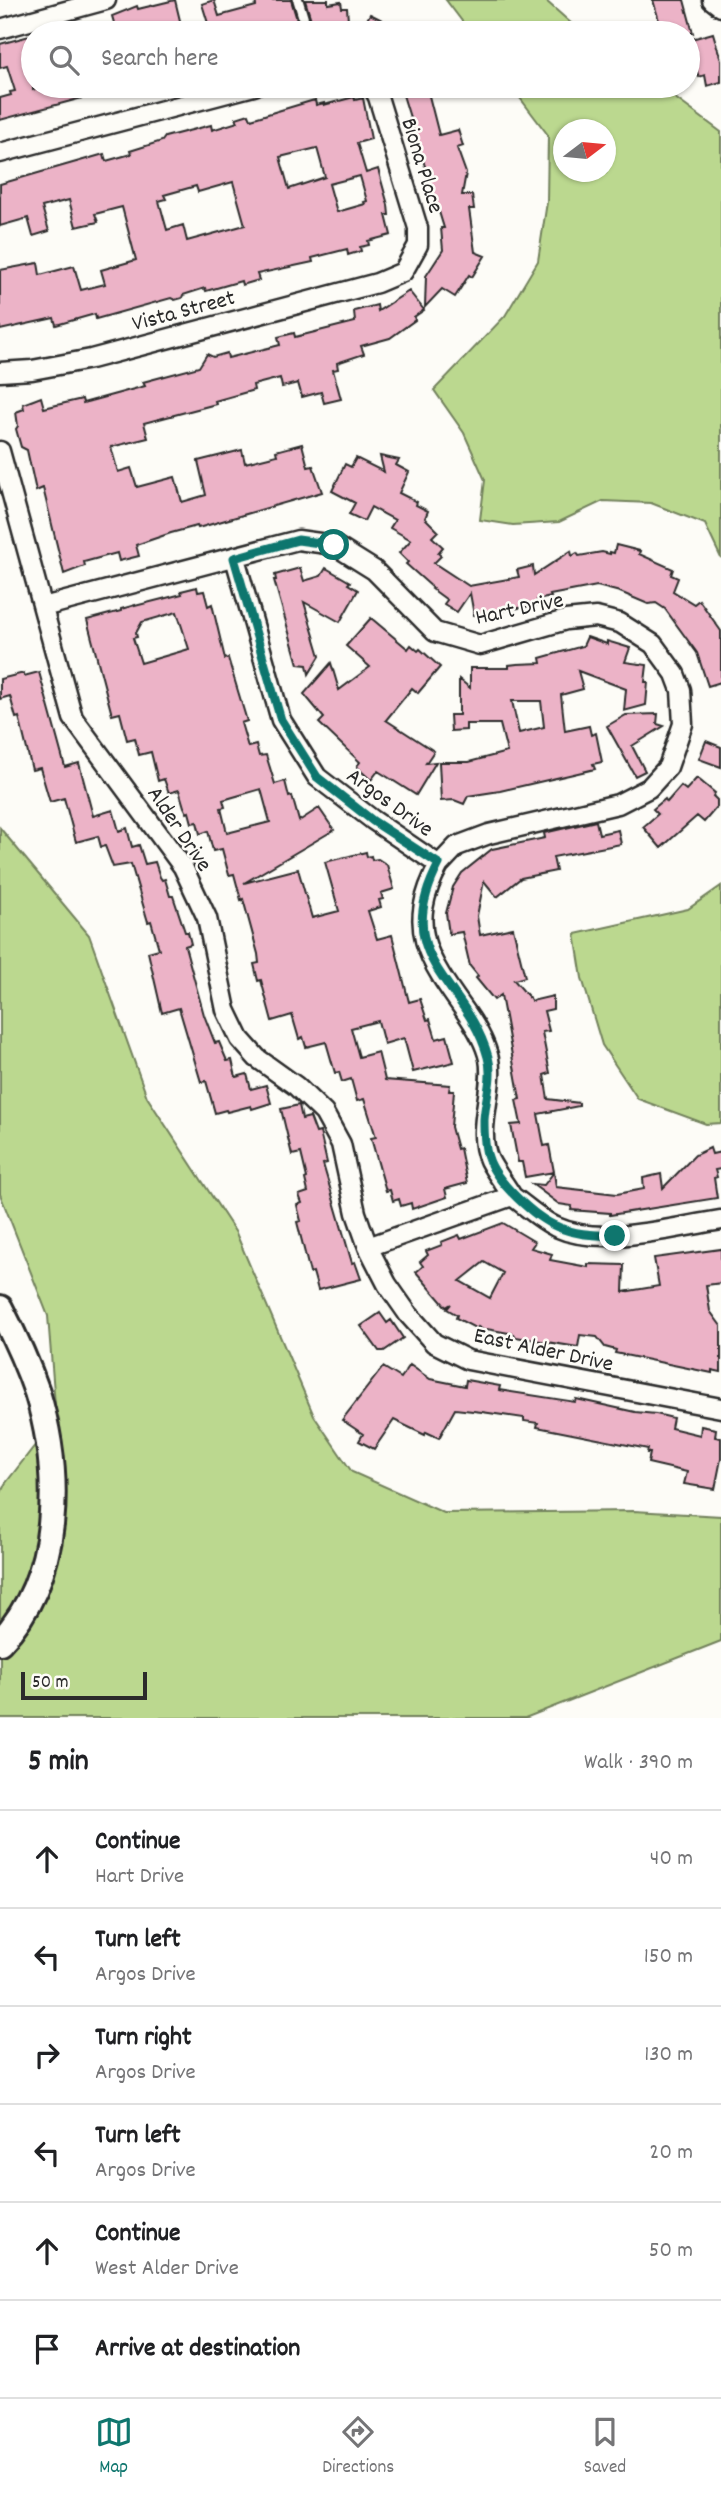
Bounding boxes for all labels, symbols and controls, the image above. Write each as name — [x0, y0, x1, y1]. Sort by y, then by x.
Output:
search box — [21, 21, 700, 98]
icon: search — [45, 41, 83, 79]
text: Search here — [101, 41, 219, 78]
street label: Biona Place — [391, 114, 451, 218]
north arrow — [553, 119, 616, 182]
street label: Vista Street — [129, 283, 239, 342]
route start — [318, 529, 349, 560]
street label: Hart Drive — [473, 585, 567, 636]
street label: Argos Drive — [339, 761, 439, 847]
street label: Alder Drive — [137, 780, 219, 879]
route end — [599, 1220, 630, 1251]
street label: East Alder Drive — [471, 1321, 616, 1382]
scale bar — [21, 1669, 147, 1701]
text: 50 m — [32, 1670, 69, 1697]
text: 5 min — [28, 1742, 89, 1785]
text: Walk · 390 m — [584, 1747, 693, 1780]
text: Continue — [95, 1824, 180, 1861]
icon: ahead — [28, 1840, 66, 1878]
text: 40 m — [650, 1843, 693, 1876]
text: Hart Drive — [95, 1861, 184, 1894]
text: Turn left — [95, 1922, 181, 1959]
icon: left — [28, 1938, 66, 1976]
text: 150 m — [644, 1941, 693, 1974]
text: Argos Drive — [95, 1959, 196, 1992]
text: Turn right — [95, 2020, 192, 2057]
icon: right — [28, 2036, 66, 2074]
text: 130 m — [644, 2039, 693, 2072]
text: Argos Drive — [95, 2057, 196, 2090]
text: Turn left — [95, 2118, 181, 2155]
icon: left — [28, 2134, 66, 2172]
text: 20 m — [649, 2137, 693, 2170]
text: Argos Drive — [95, 2155, 196, 2188]
text: Continue — [95, 2216, 180, 2253]
icon: ahead — [28, 2232, 66, 2270]
text: 50 m — [649, 2235, 693, 2268]
text: West Alder Drive — [95, 2253, 239, 2286]
icon: arrive — [28, 2330, 66, 2368]
text: Arrive at destination — [95, 2331, 300, 2368]
tab: Map — [95, 2413, 133, 2482]
tab: Directions — [322, 2413, 394, 2482]
tab: Saved — [584, 2413, 626, 2482]

